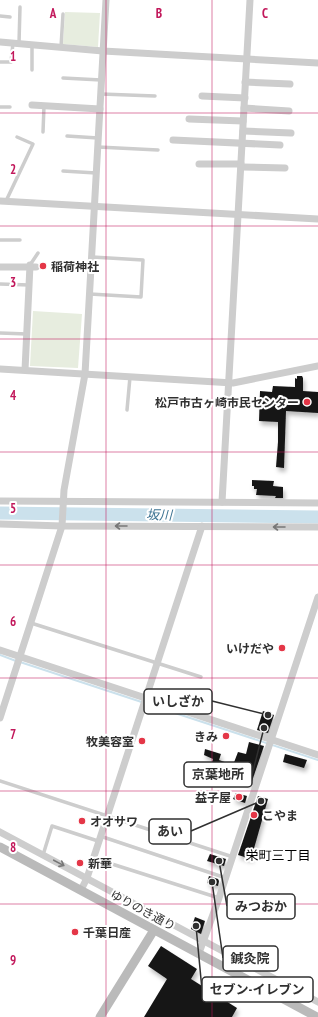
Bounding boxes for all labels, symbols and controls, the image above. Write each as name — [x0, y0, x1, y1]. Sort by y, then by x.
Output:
text: A — [49, 5, 57, 22]
text: B — [156, 5, 162, 22]
text: C — [262, 5, 268, 22]
text: 1 — [10, 48, 16, 65]
text: 2 — [10, 161, 16, 178]
place label: 稲荷神社 — [51, 259, 99, 274]
marker: 稲荷神社 — [38, 261, 48, 271]
text: 3 — [10, 274, 16, 291]
text: 4 — [10, 387, 17, 404]
place label: 松戸市古ヶ崎市民センター — [155, 395, 299, 410]
marker: 松戸市古ヶ崎市民センター — [302, 397, 312, 407]
text: 5 — [10, 500, 16, 517]
water label: 坂川 — [146, 506, 174, 524]
one-way arrow — [115, 522, 128, 530]
one-way arrow — [273, 523, 286, 530]
text: 6 — [10, 613, 16, 630]
place label: いけだや — [226, 641, 274, 656]
marker: いけだや — [277, 643, 287, 653]
callout: いしざか — [144, 689, 212, 714]
text: いしざか — [152, 693, 204, 710]
text: 7 — [10, 726, 16, 743]
place label: きみ — [194, 729, 218, 744]
marker: きみ — [221, 731, 231, 741]
place label: 牧美容室 — [86, 734, 134, 749]
marker: 牧美容室 — [137, 736, 147, 746]
callout: 京葉地所 — [184, 762, 252, 787]
text: 京葉地所 — [192, 766, 244, 783]
place label: 益子屋 — [195, 790, 231, 805]
marker: 益子屋 — [234, 792, 244, 802]
place label: こやま — [262, 808, 298, 823]
marker: こやま — [249, 810, 259, 820]
place label: オオサワ — [90, 814, 138, 829]
marker: オオサワ — [77, 816, 87, 826]
callout: あい — [149, 819, 191, 844]
text: あい — [157, 823, 183, 840]
text: 8 — [10, 839, 16, 856]
district label: 栄町三丁目 — [245, 847, 311, 864]
place label: 新華 — [88, 856, 112, 871]
marker: 新華 — [75, 858, 85, 868]
one-way arrow — [53, 860, 65, 868]
street label: ゆりのき通り — [108, 887, 178, 933]
callout: みつおか — [227, 894, 295, 919]
text: みつおか — [235, 898, 287, 915]
place label: 千葉日産 — [83, 925, 131, 940]
marker: 千葉日産 — [70, 927, 80, 937]
callout: 鍼灸院 — [223, 946, 278, 971]
text: 鍼灸院 — [230, 950, 270, 967]
text: 9 — [10, 952, 16, 969]
callout: セブン-イレブン — [202, 977, 313, 1002]
text: セブン-イレブン — [210, 981, 304, 998]

